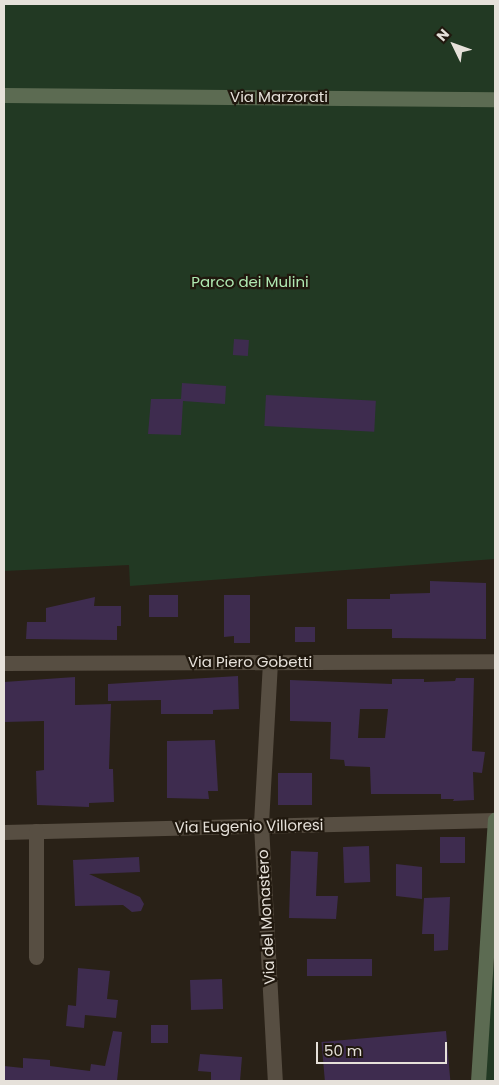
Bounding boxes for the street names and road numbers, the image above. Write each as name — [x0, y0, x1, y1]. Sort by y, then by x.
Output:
street label: Via Marzorati — [230, 88, 328, 106]
street label: Via Piero Gobetti — [188, 653, 312, 671]
street label: Via Eugenio Villoresi — [174, 816, 324, 836]
street label: Via del Monastero — [253, 849, 279, 985]

